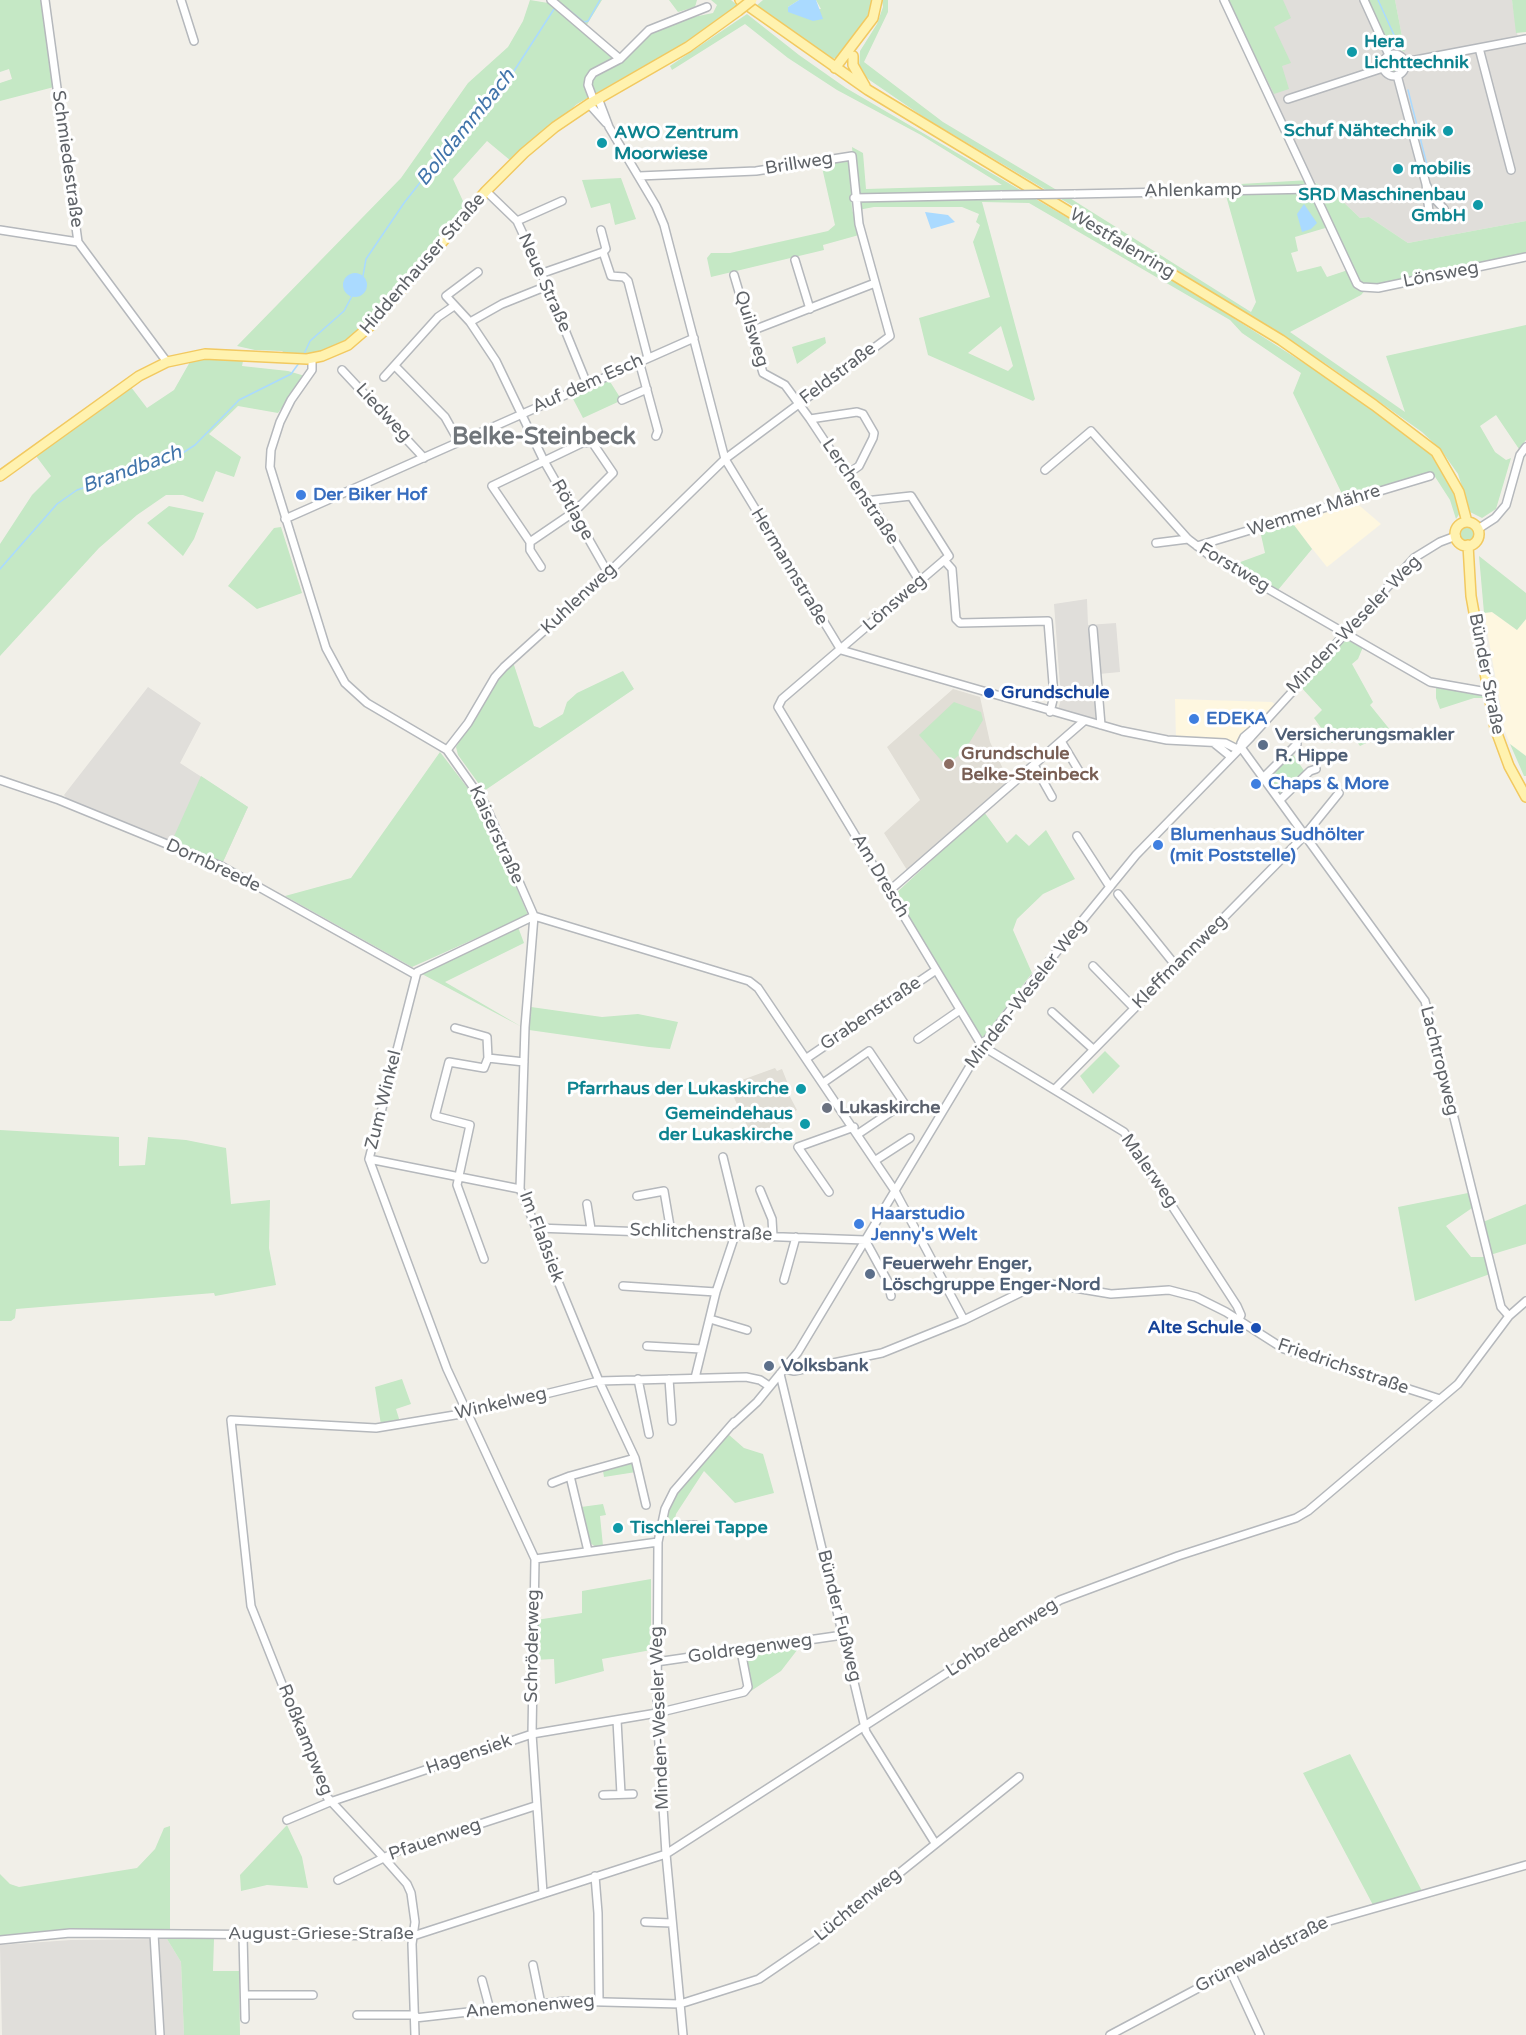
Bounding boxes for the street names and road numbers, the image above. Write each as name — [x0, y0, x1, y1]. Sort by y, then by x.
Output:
street label: Schmiedestraße — [47, 89, 87, 229]
street label: Brillweg — [764, 148, 834, 180]
street label: Ahlenkamp — [1144, 179, 1242, 203]
street label: Hiddenhauser Straße — [356, 189, 490, 339]
street label: Westfalenring — [1065, 204, 1179, 284]
street label: Neue Straße — [513, 230, 575, 336]
street label: Lönsweg — [1401, 257, 1481, 293]
street label: Quilsweg — [729, 288, 773, 370]
street label: Feldstraße — [796, 338, 880, 410]
street label: Auf dem Esch — [529, 350, 647, 418]
street label: Liedweg — [351, 379, 415, 447]
street label: Lerchenstraße — [817, 435, 903, 549]
street label: Rötlage — [546, 476, 598, 544]
street label: Wemmer Mähre — [1245, 481, 1383, 541]
street label: Hermannstraße — [746, 505, 832, 629]
street label: Forstweg — [1195, 538, 1273, 598]
street label: Minden-Weseler Weg — [1282, 551, 1426, 699]
street label: Kuhlenweg — [537, 559, 621, 639]
street label: Lönsweg — [859, 570, 931, 636]
street label: Bünder Straße — [1464, 612, 1508, 736]
street label: Kaiserstraße — [464, 782, 528, 888]
street label: Am Dresch — [847, 830, 913, 922]
street label: Dornbreede — [162, 835, 264, 897]
street label: Kleffmannweg — [1128, 910, 1232, 1014]
street label: Minden-Weseler Weg — [961, 915, 1091, 1073]
street label: Grabenstraße — [817, 972, 925, 1056]
street label: Lachtropweg — [1415, 1004, 1463, 1118]
street label: Zum Winkel — [361, 1048, 407, 1152]
street label: Malerweg — [1116, 1130, 1182, 1212]
street label: Im Flaßsiek — [514, 1188, 568, 1286]
street label: Schlitchenstraße — [629, 1220, 773, 1246]
street label: Friedrichsstraße — [1274, 1334, 1412, 1400]
street label: Winkelweg — [453, 1383, 549, 1425]
street label: Bünder Fußweg — [812, 1548, 866, 1684]
street label: Schröderweg — [521, 1589, 545, 1703]
street label: Lohbredenweg — [942, 1594, 1062, 1682]
street label: Minden-Weseler Weg — [646, 1626, 674, 1810]
street label: Goldregenweg — [686, 1630, 814, 1668]
street label: Roßkampweg — [273, 1681, 337, 1799]
street label: Hagensiek — [423, 1730, 515, 1780]
street label: Pfauenweg — [386, 1814, 484, 1866]
street label: Lüchtenweg — [810, 1864, 906, 1946]
street label: Grünewaldstraße — [1192, 1912, 1332, 1998]
street label: August-Griese-Straße — [228, 1923, 414, 1945]
street label: Anemonenweg — [465, 1991, 595, 2023]

